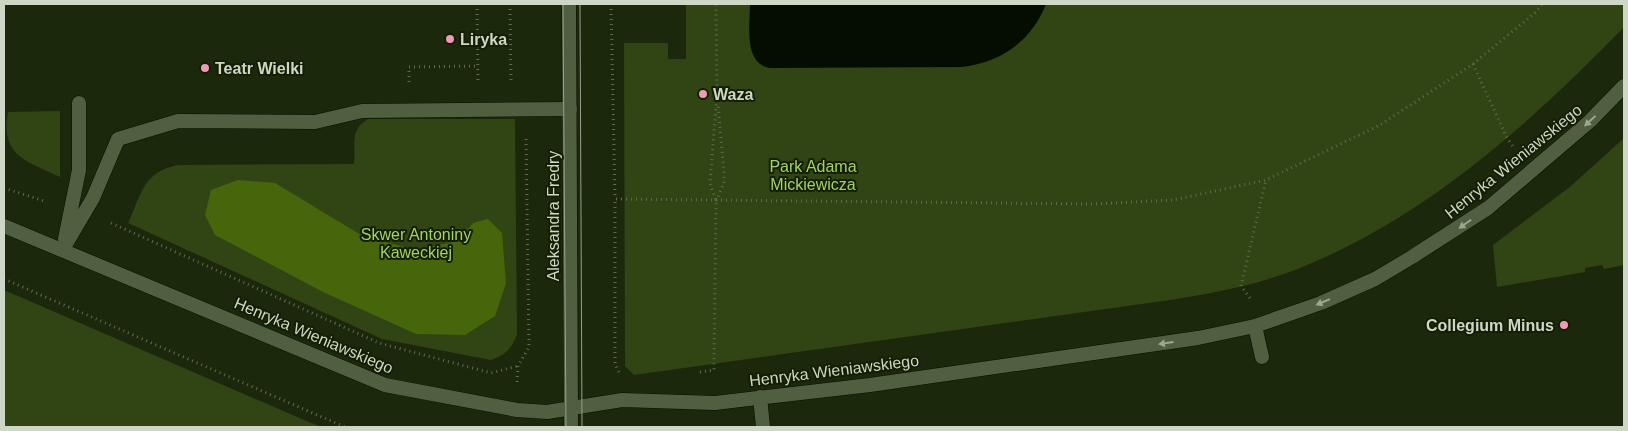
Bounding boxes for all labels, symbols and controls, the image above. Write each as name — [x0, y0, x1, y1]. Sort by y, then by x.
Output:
place label: Liryka — [460, 31, 507, 48]
marker: Liryka — [444, 33, 456, 45]
place label: Teatr Wielki — [215, 60, 303, 77]
marker: Teatr Wielki — [199, 62, 211, 74]
place label: Waza — [713, 86, 753, 103]
marker: Waza — [697, 88, 709, 100]
street label: Henryka Wieniawskiego — [1442, 101, 1585, 222]
one-way arrow — [1584, 115, 1596, 127]
street label: Aleksandra Fredry — [545, 151, 562, 281]
park label: Park Adama Mickiewicza — [769, 158, 857, 193]
one-way arrow — [1458, 219, 1471, 229]
park label: Skwer Antoniny Kaweckiej — [361, 226, 471, 261]
street label: Henryka Wieniawskiego — [232, 294, 396, 377]
one-way arrow — [1316, 299, 1330, 307]
place label: Collegium Minus — [1426, 317, 1554, 334]
marker: Collegium Minus — [1558, 319, 1570, 331]
one-way arrow — [1157, 339, 1173, 347]
street label: Henryka Wieniawskiego — [748, 352, 920, 389]

